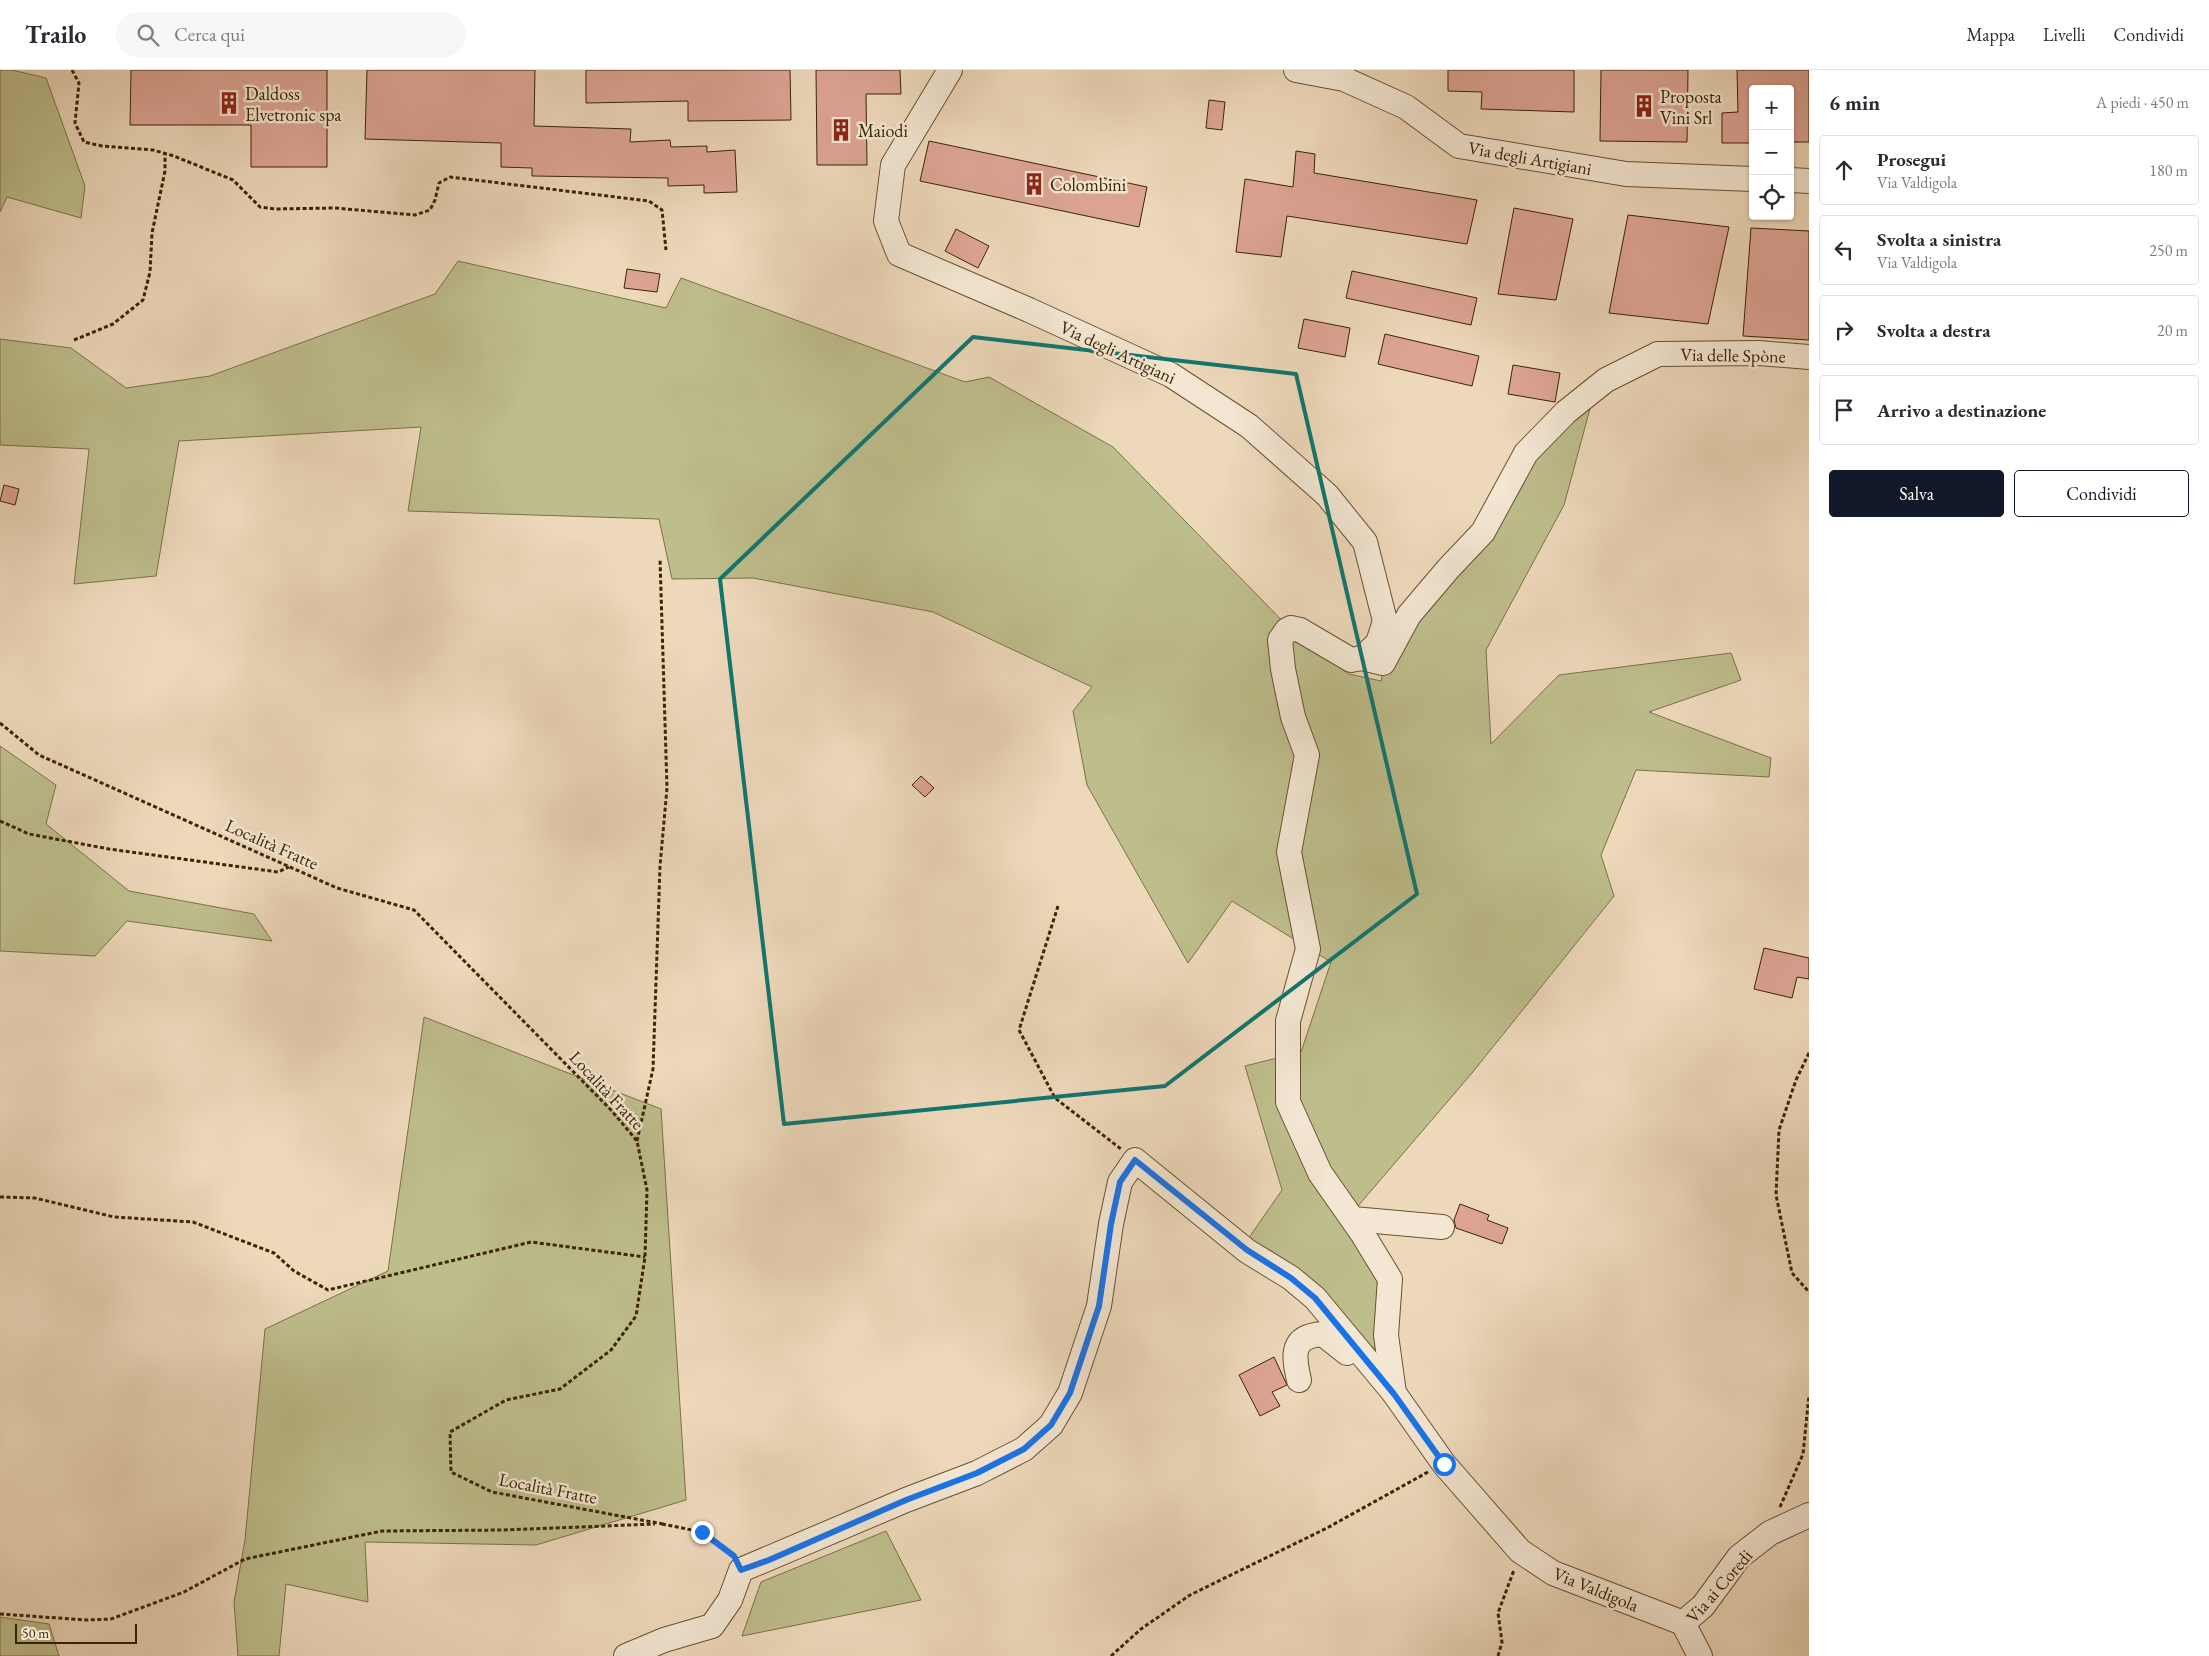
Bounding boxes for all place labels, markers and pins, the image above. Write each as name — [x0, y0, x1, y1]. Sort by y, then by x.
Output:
place label: Daldoss Elvetronic spa — [245, 82, 342, 126]
place label: Proposta Vini Srl — [1660, 85, 1723, 129]
building icon: Daldoss Elvetronic spa — [216, 90, 242, 116]
building icon: Proposta Vini Srl — [1631, 93, 1657, 119]
building icon: Maiodi — [828, 117, 854, 143]
place label: Maiodi — [858, 119, 908, 142]
building icon: Colombini — [1021, 171, 1047, 197]
place label: Colombini — [1050, 173, 1127, 196]

